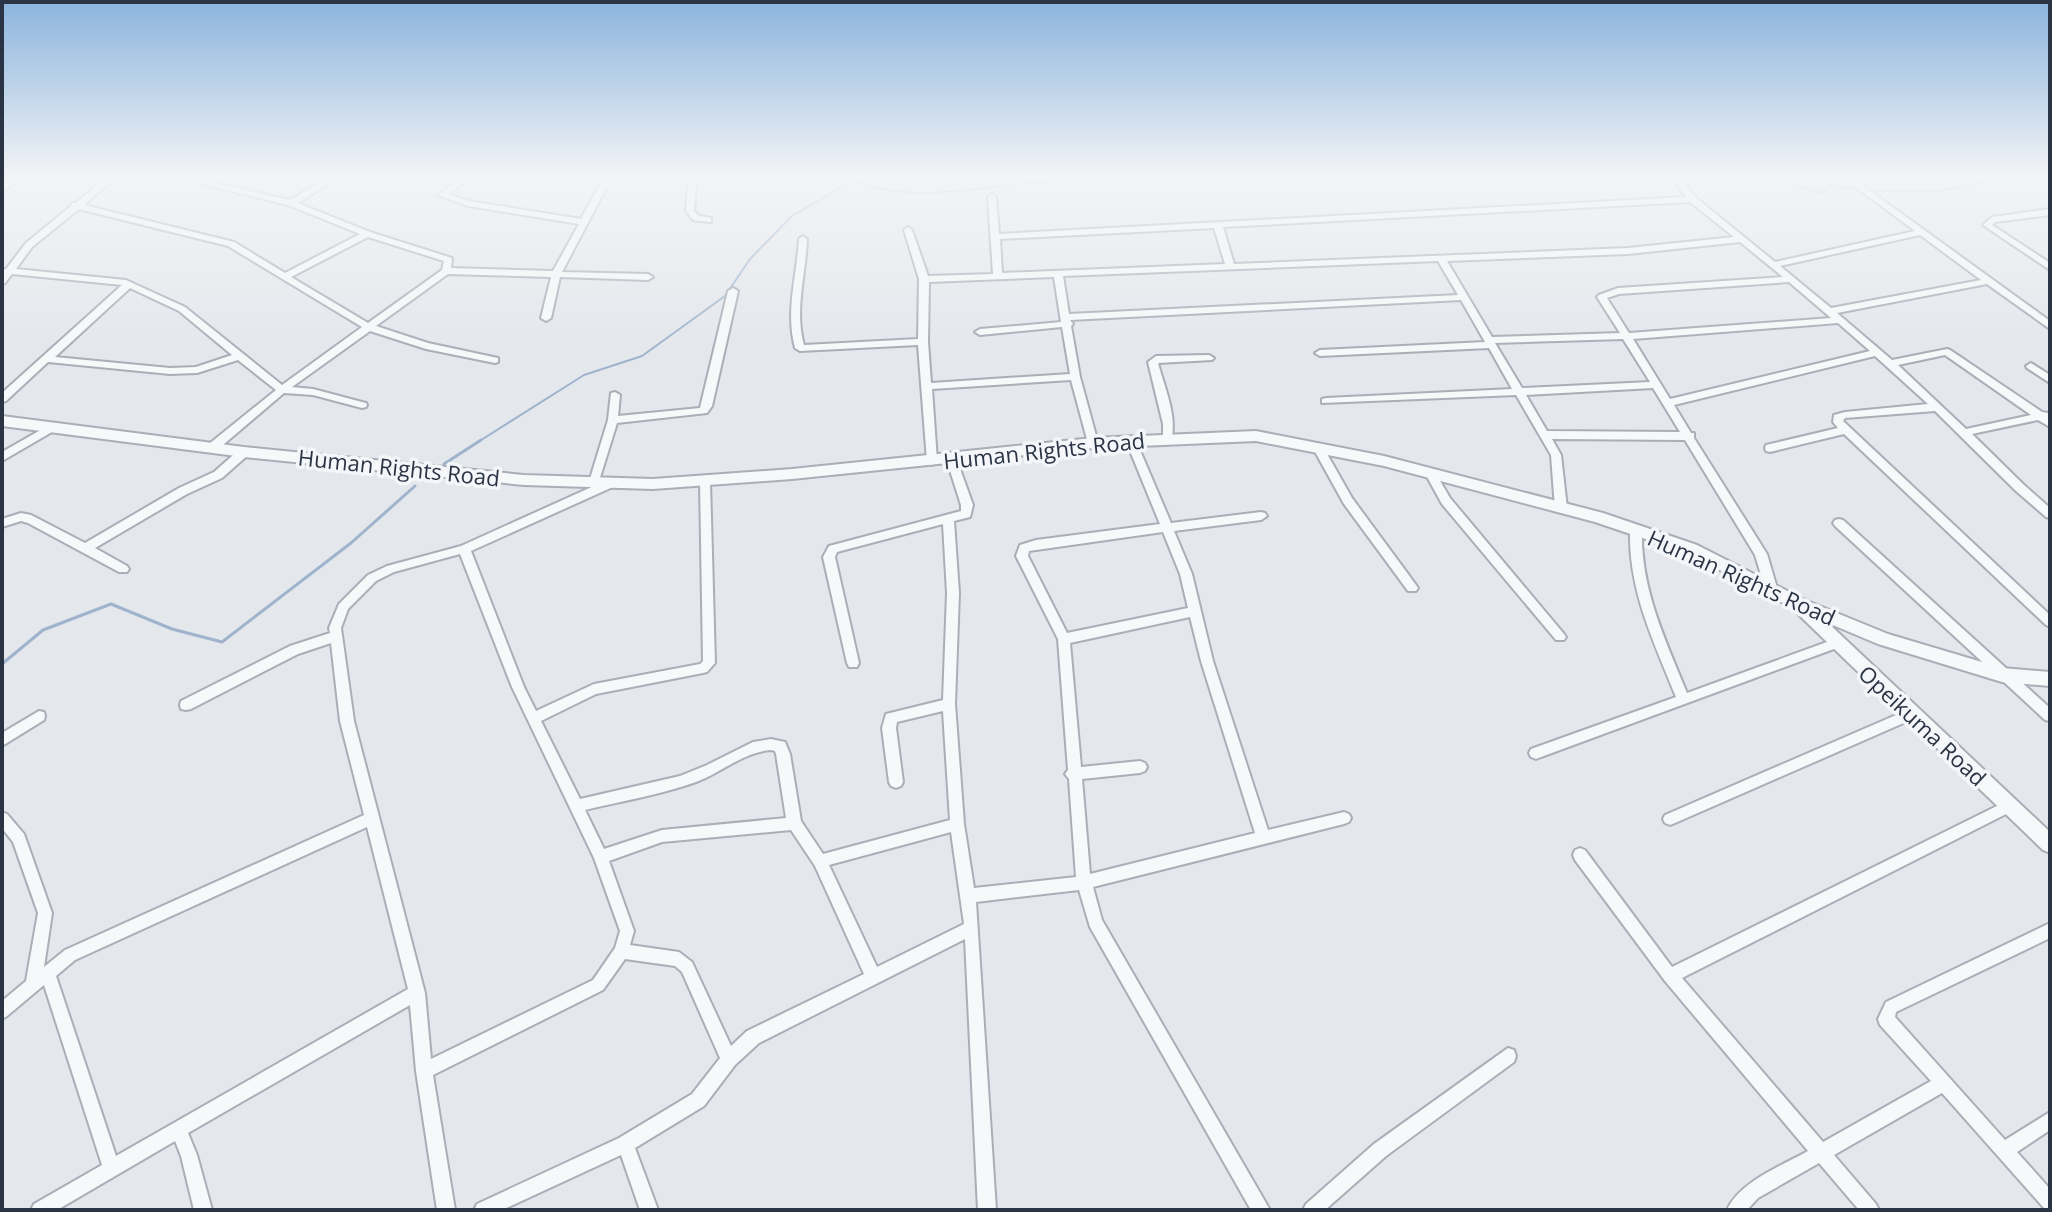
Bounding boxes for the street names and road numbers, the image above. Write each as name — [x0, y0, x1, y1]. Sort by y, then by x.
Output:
street label: Human Rights Road — [942, 424, 1146, 476]
street label: Human Rights Road — [297, 441, 501, 493]
street label: Human Rights Road — [1643, 522, 1841, 632]
street label: Opeikuma Road — [1853, 658, 1993, 792]

